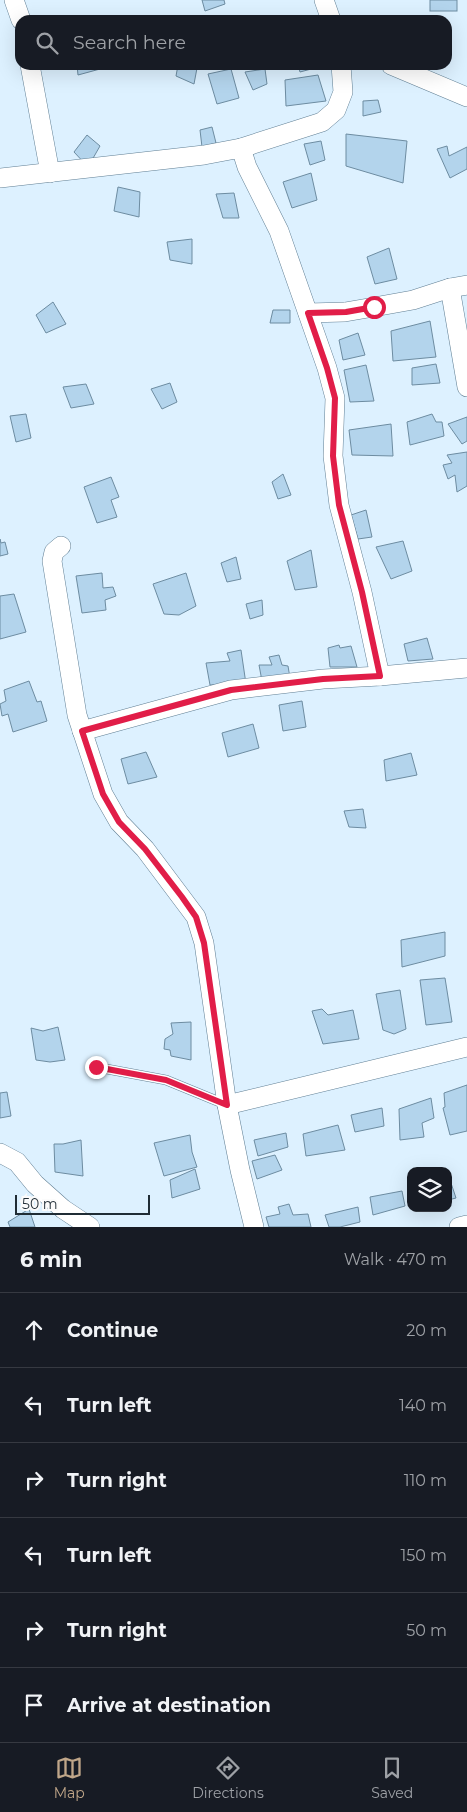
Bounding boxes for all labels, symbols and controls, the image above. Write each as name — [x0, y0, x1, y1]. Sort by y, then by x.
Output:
search box — [15, 15, 452, 70]
icon: search — [33, 29, 61, 57]
text: Search here — [73, 31, 186, 54]
route start — [363, 296, 386, 319]
route end — [85, 1056, 108, 1079]
map controls — [407, 1167, 452, 1212]
button: layers — [407, 1167, 452, 1212]
scale bar — [15, 1192, 150, 1215]
text: 50 m — [22, 1195, 58, 1213]
text: 6 min — [20, 1247, 82, 1272]
text: Walk · 470 m — [344, 1250, 447, 1269]
icon: ahead — [20, 1316, 48, 1344]
text: Continue — [67, 1319, 158, 1342]
text: 20 m — [406, 1321, 447, 1340]
icon: left — [20, 1391, 48, 1419]
text: Turn left — [67, 1394, 152, 1417]
text: 140 m — [399, 1396, 447, 1415]
icon: right — [20, 1466, 48, 1494]
text: Turn right — [67, 1469, 167, 1492]
text: 110 m — [404, 1471, 447, 1490]
icon: left — [20, 1541, 48, 1569]
text: Turn left — [67, 1544, 152, 1567]
text: 150 m — [400, 1546, 447, 1565]
icon: right — [20, 1616, 48, 1644]
text: Turn right — [67, 1619, 167, 1642]
text: 50 m — [406, 1621, 447, 1640]
icon: arrive — [20, 1691, 48, 1719]
text: Arrive at destination — [67, 1694, 271, 1717]
tab: Map — [54, 1754, 85, 1802]
tab: Directions — [192, 1754, 264, 1802]
tab: Saved — [371, 1754, 413, 1802]

